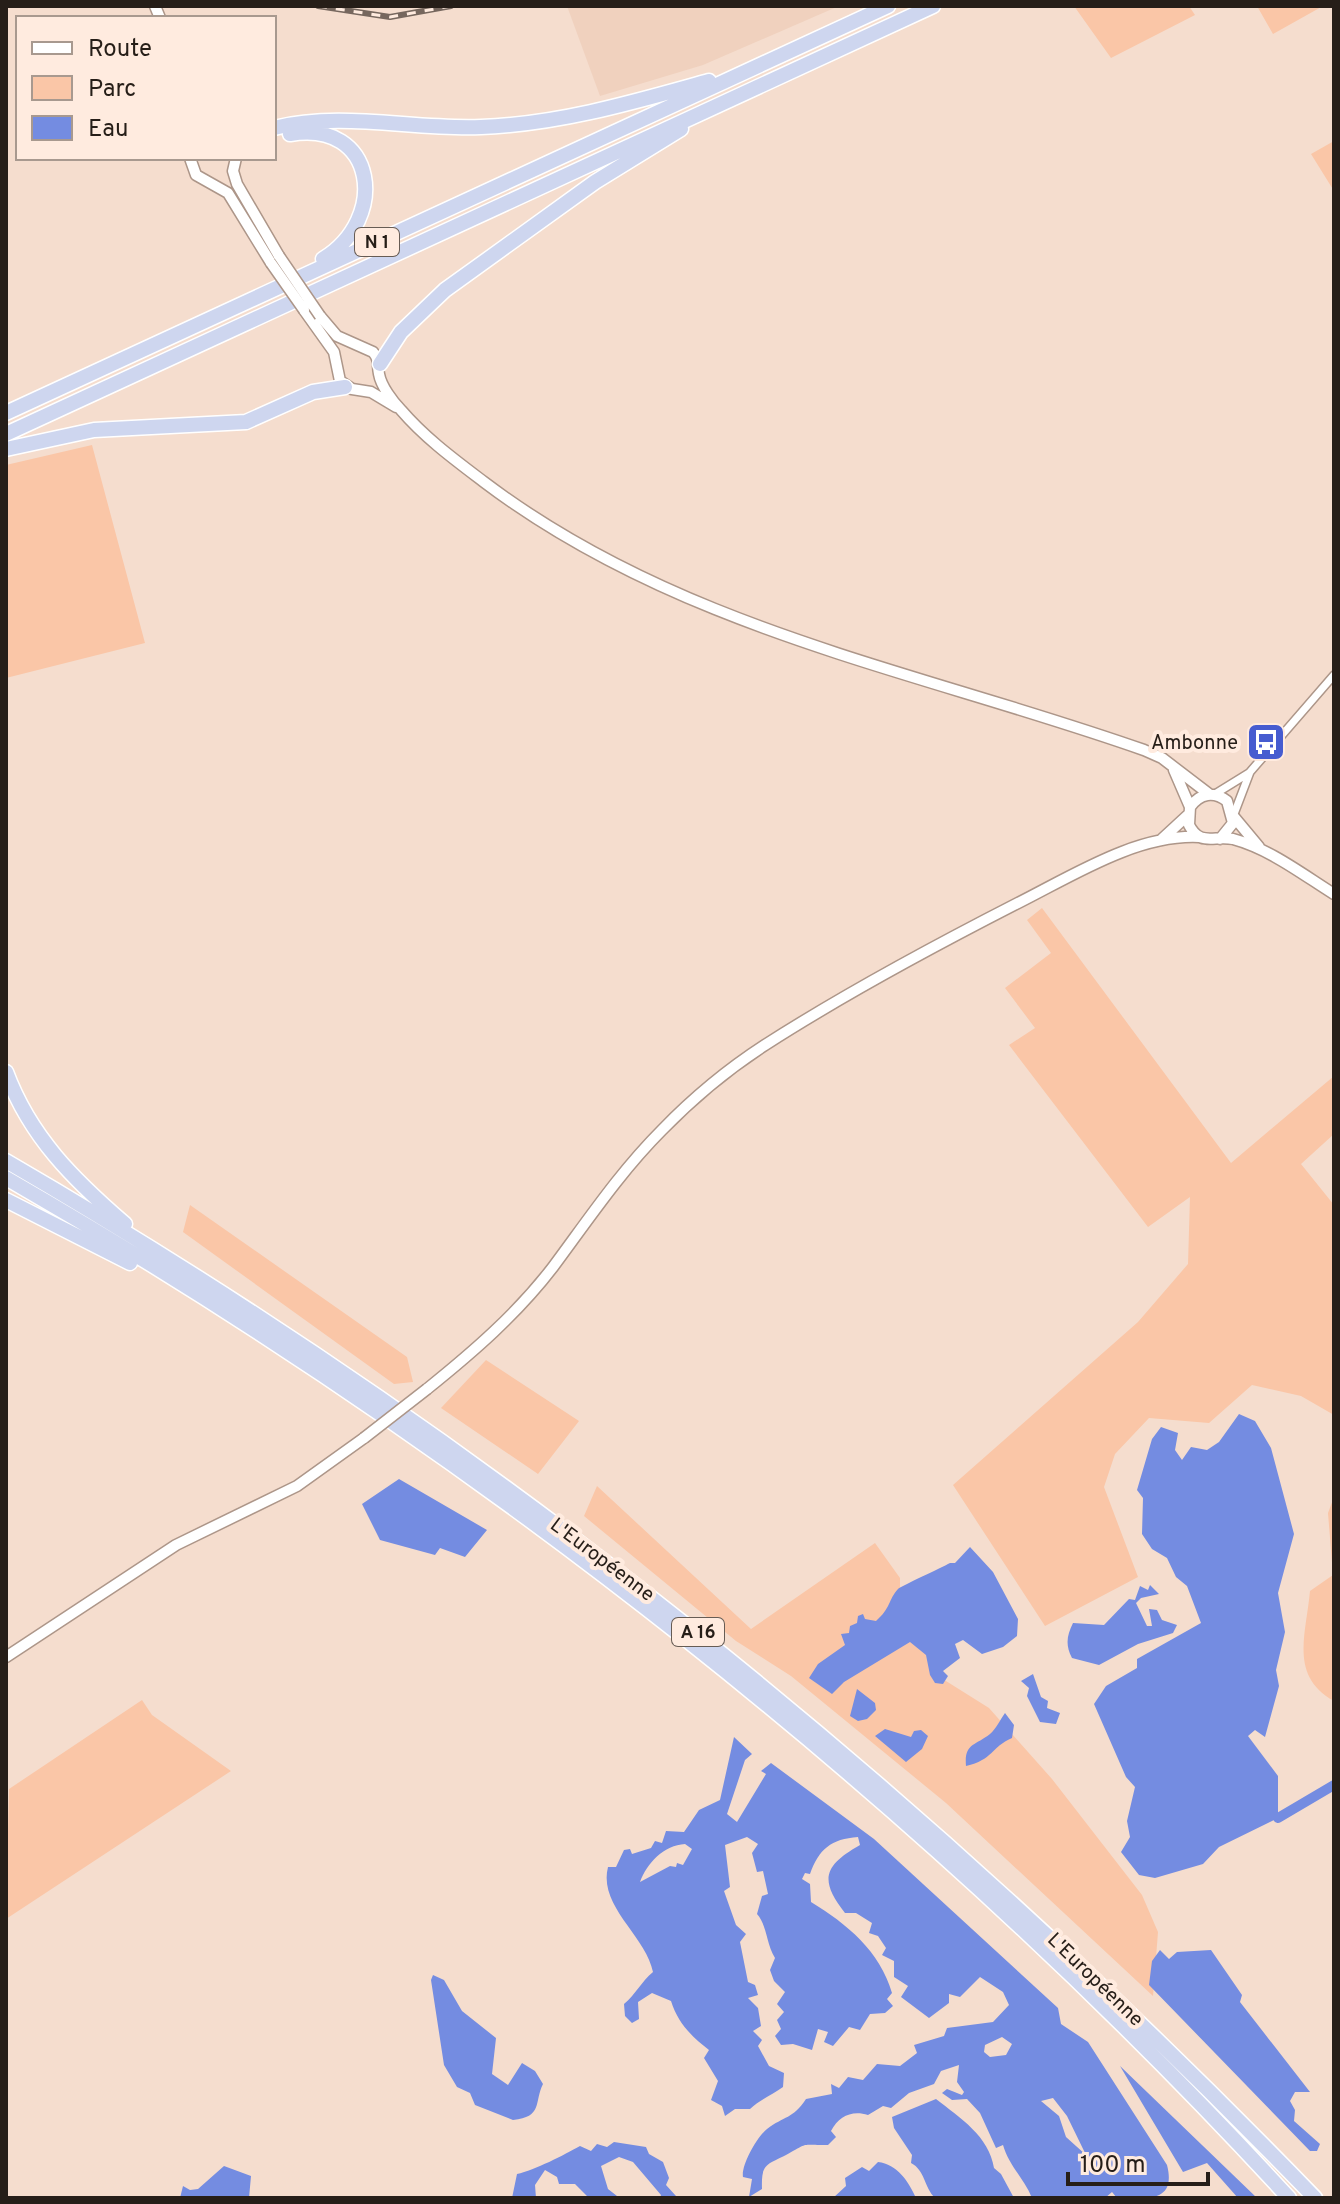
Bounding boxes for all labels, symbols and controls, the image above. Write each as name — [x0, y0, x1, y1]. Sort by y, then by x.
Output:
legend — [16, 16, 276, 160]
text: Route — [88, 35, 152, 65]
text: Parc — [88, 75, 136, 105]
text: Eau — [88, 115, 128, 145]
road number: N 1 — [355, 228, 399, 256]
bus stop icon: Ambonne — [1245, 721, 1287, 763]
place label: Ambonne — [1151, 731, 1238, 757]
street label: L'Européenne — [544, 1513, 659, 1608]
road number: A 16 — [672, 1618, 724, 1646]
street label: L'Européenne — [1041, 1928, 1148, 2033]
scale bar — [1068, 2136, 1208, 2186]
text: 100 m — [1080, 2151, 1146, 2181]

